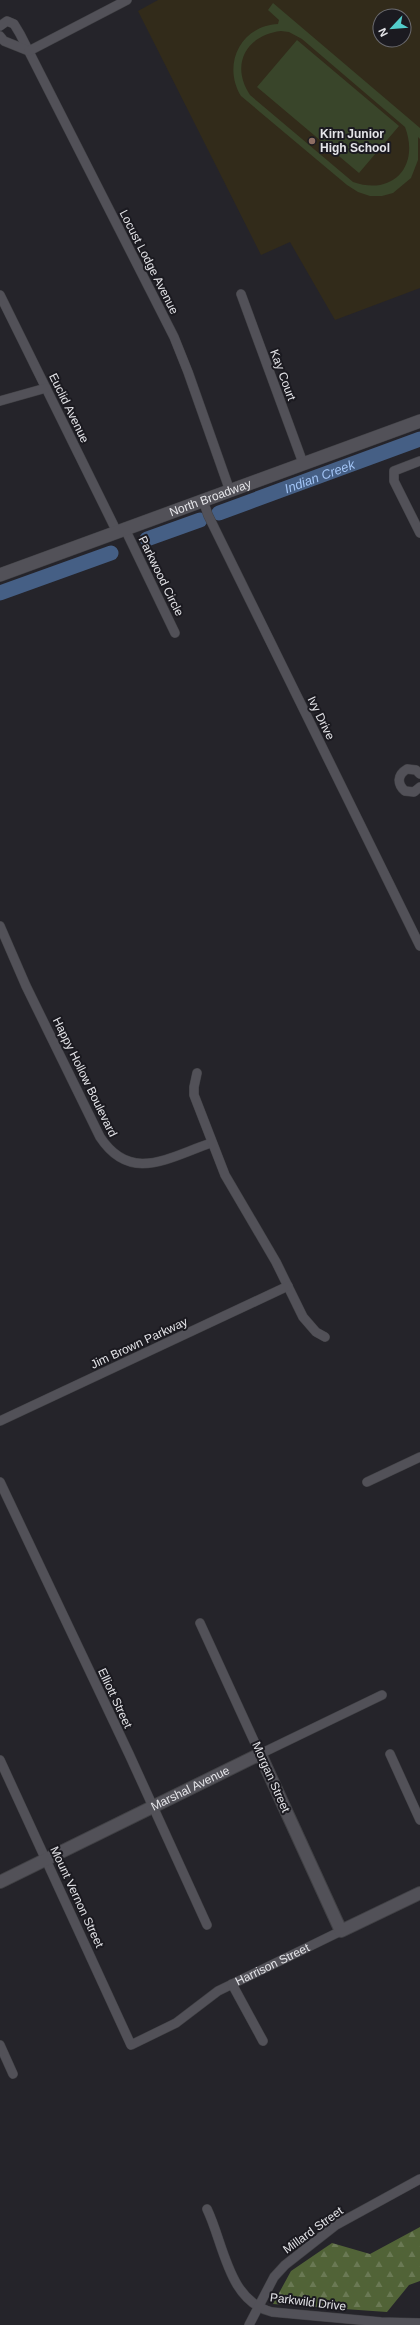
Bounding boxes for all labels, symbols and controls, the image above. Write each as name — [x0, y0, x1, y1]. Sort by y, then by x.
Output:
north arrow — [372, 8, 412, 48]
text: N — [376, 26, 390, 39]
place label: Kirn Junior High School — [320, 127, 390, 155]
marker: Kirn Junior High School — [307, 136, 317, 146]
street label: Locust Lodge Avenue — [117, 207, 182, 317]
street label: Kay Court — [267, 348, 299, 403]
street label: Euclid Avenue — [46, 371, 92, 445]
water label: Indian Creek — [282, 456, 358, 496]
street label: North Broadway — [167, 476, 253, 519]
street label: Parkwood Circle — [136, 534, 187, 619]
street label: Ivy Drive — [304, 694, 338, 742]
street label: Happy Hollow Boulevard — [50, 1015, 120, 1139]
street label: Jim Brown Parkway — [88, 1314, 190, 1372]
street label: Elliott Street — [95, 1666, 135, 1731]
street label: Morgan Street — [249, 1739, 293, 1815]
street label: Marshal Avenue — [149, 1763, 232, 1814]
street label: Mount Vernon Street — [47, 1844, 107, 1950]
street label: Harrison Street — [233, 1940, 312, 1989]
street label: Millard Street — [280, 2203, 346, 2256]
street label: Parkwild Drive — [269, 2290, 347, 2314]

